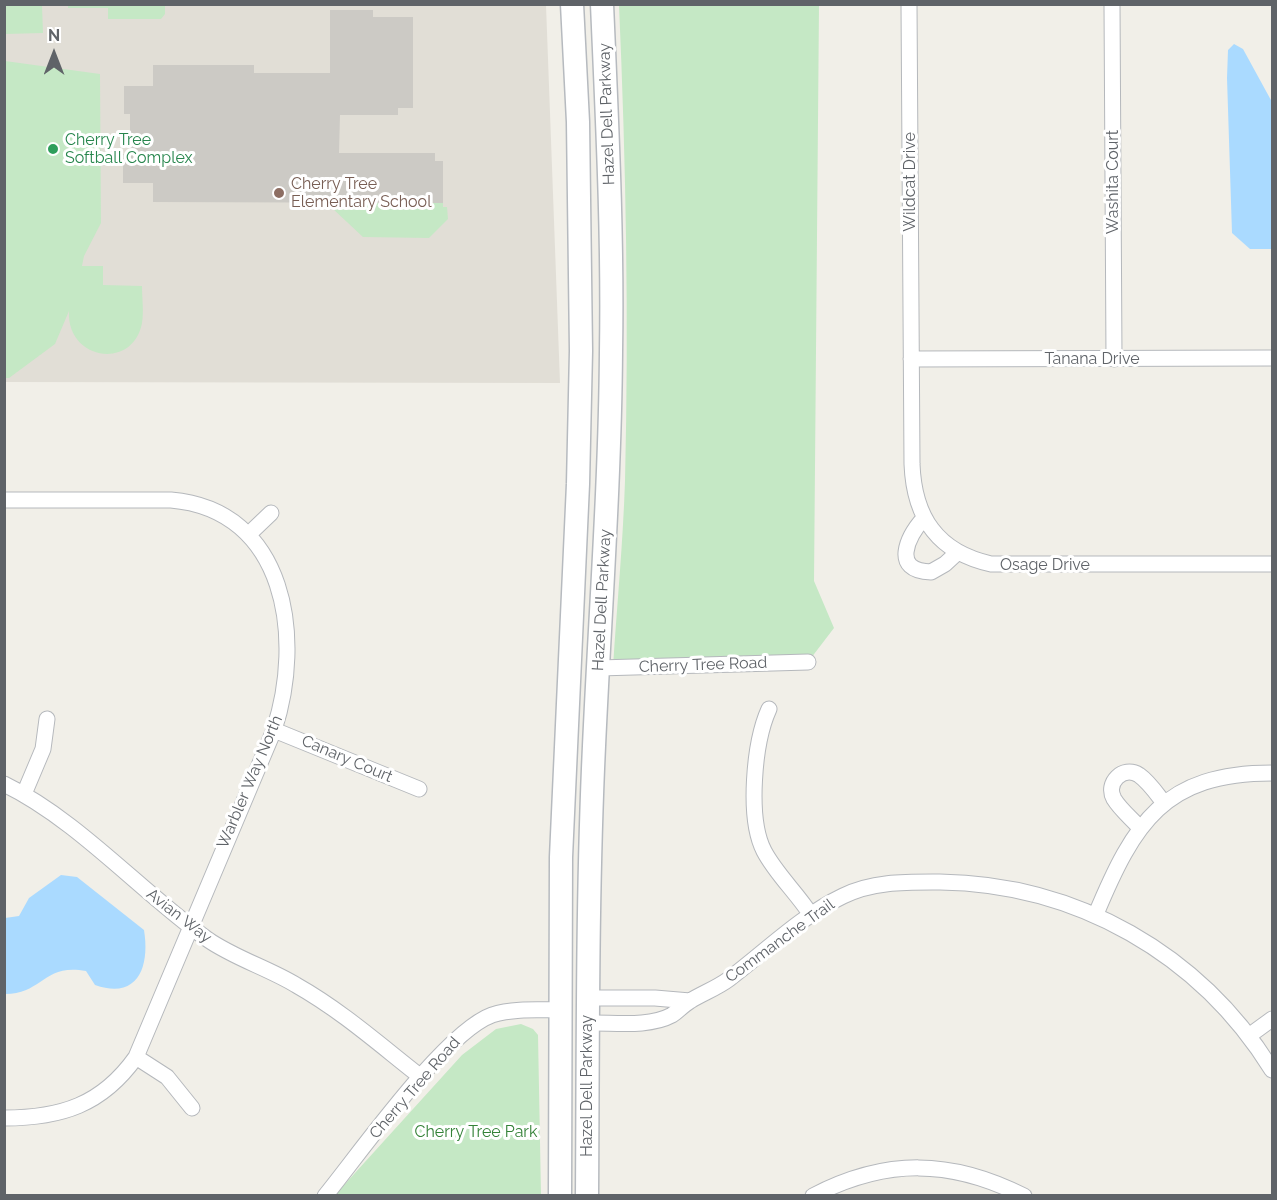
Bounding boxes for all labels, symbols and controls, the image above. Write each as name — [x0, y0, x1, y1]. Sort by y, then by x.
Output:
north arrow — [24, 24, 84, 84]
text: N — [48, 26, 60, 45]
street label: Hazel Dell Parkway — [595, 43, 619, 185]
place label: Cherry Tree Softball Complex — [65, 130, 193, 168]
street label: Washita Court — [1103, 130, 1123, 234]
street label: Wildcat Drive — [900, 132, 920, 232]
marker: Cherry Tree Softball Complex — [46, 142, 60, 156]
place label: Cherry Tree Elementary School — [291, 174, 431, 212]
marker: Cherry Tree Elementary School — [272, 186, 286, 200]
street label: Tanana Drive — [1044, 349, 1140, 369]
street label: Hazel Dell Parkway — [589, 528, 615, 672]
street label: Osage Drive — [1000, 555, 1090, 575]
street label: Cherry Tree Road — [638, 653, 768, 677]
street label: Warbler Way North — [213, 713, 287, 851]
street label: Canary Court — [299, 731, 395, 787]
street label: Avian Way — [143, 885, 215, 947]
street label: Commanche Trail — [722, 895, 838, 987]
street label: Hazel Dell Parkway — [577, 1015, 597, 1157]
street label: Cherry Tree Road — [366, 1033, 464, 1143]
park label: Cherry Tree Park — [415, 1122, 537, 1142]

